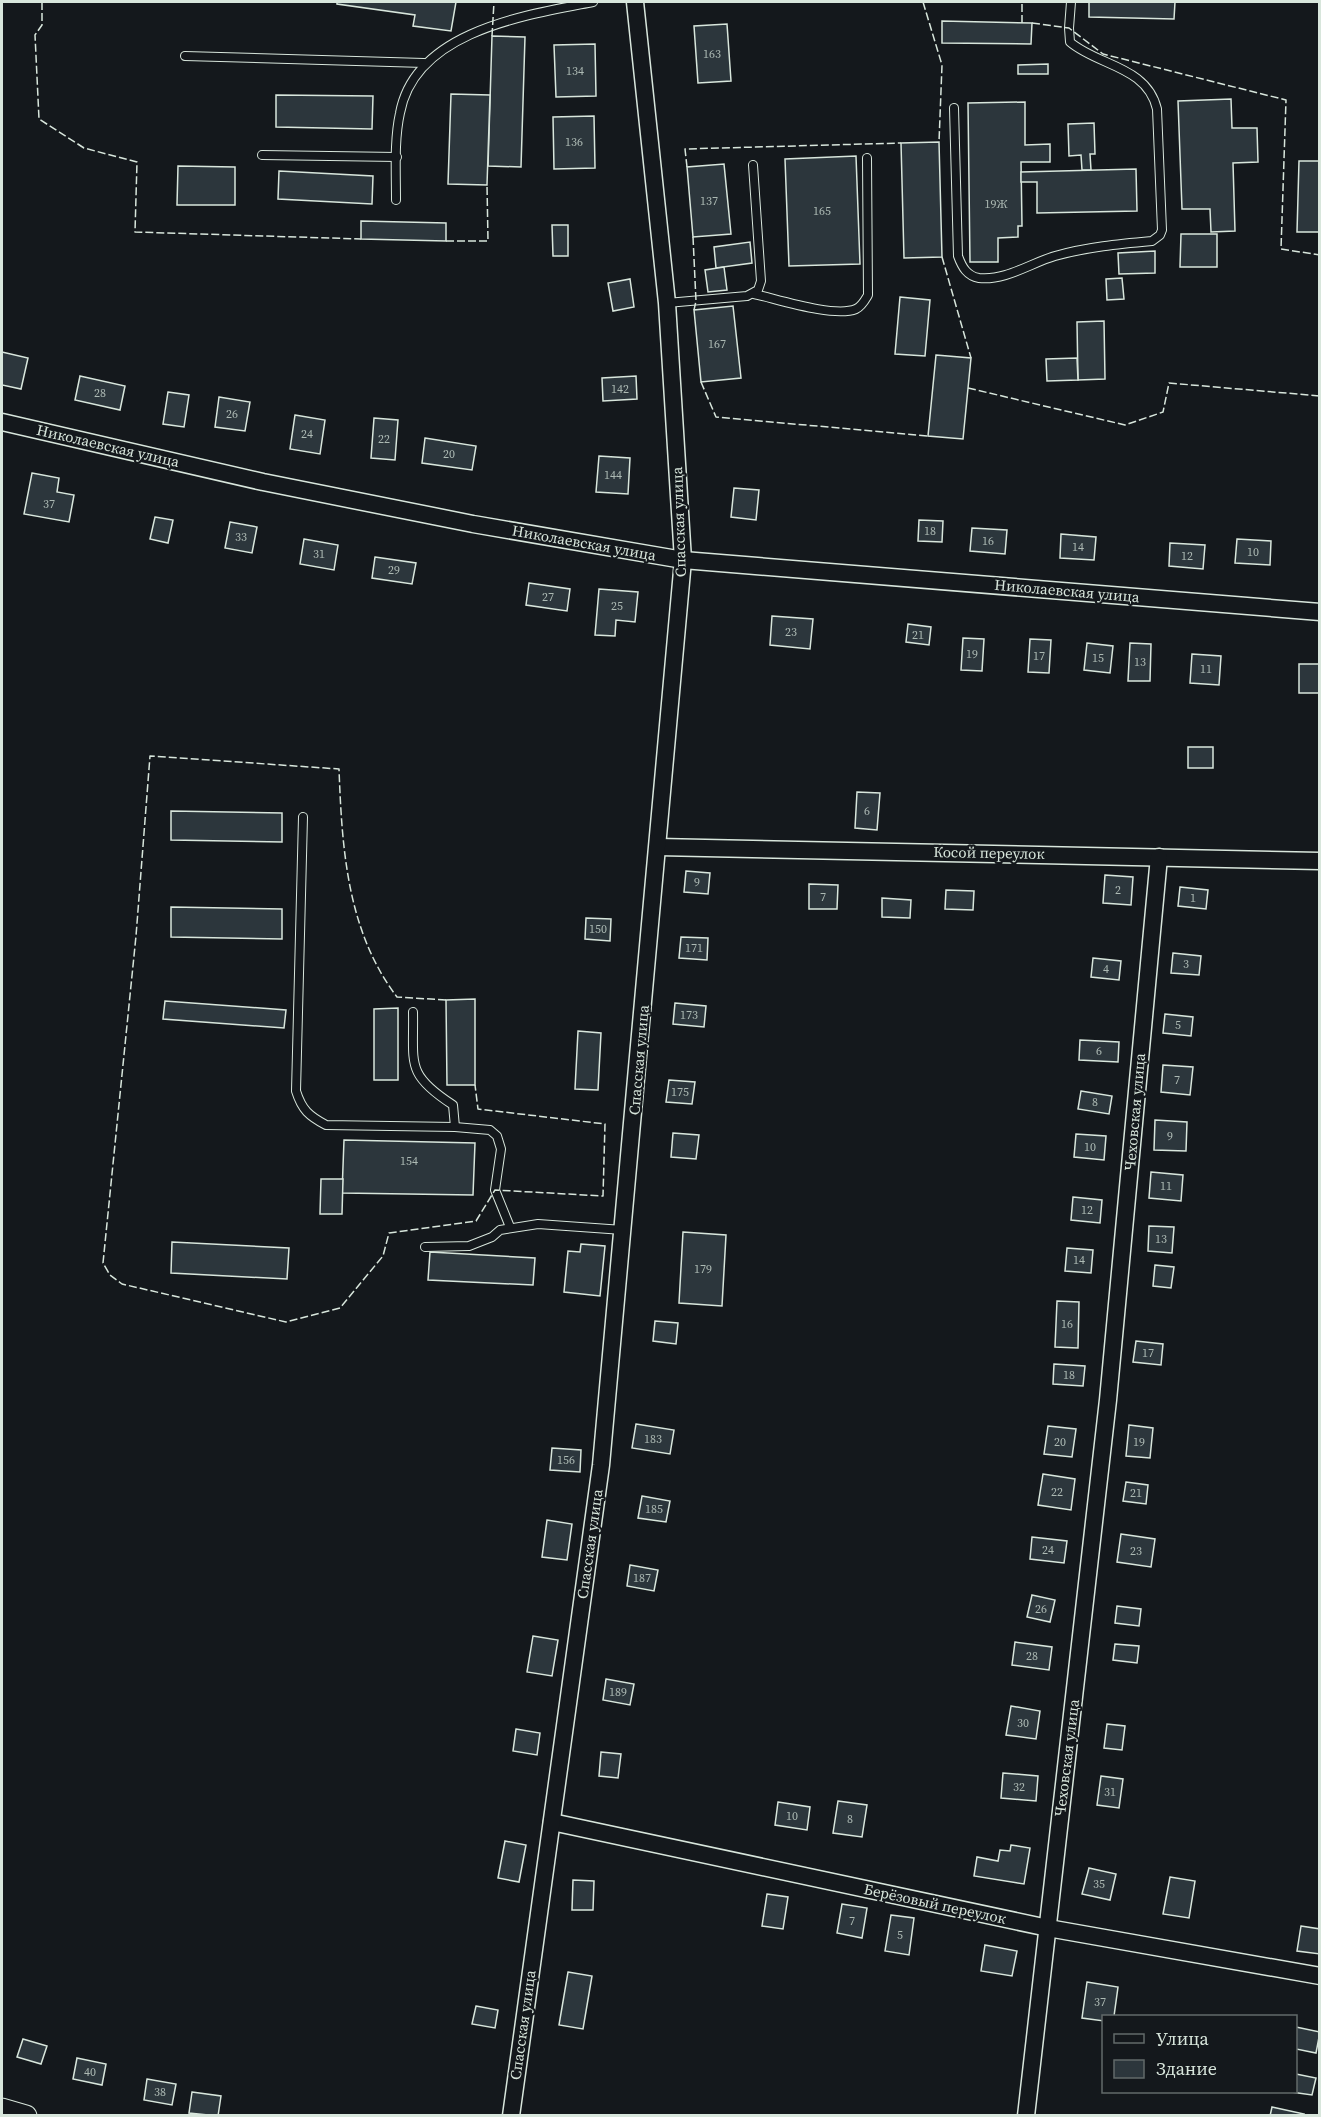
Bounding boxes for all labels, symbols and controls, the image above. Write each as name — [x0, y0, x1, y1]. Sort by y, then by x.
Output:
house number: 163 — [703, 46, 721, 62]
house number: 134 — [566, 63, 584, 79]
house number: 136 — [565, 134, 583, 150]
house number: 137 — [700, 193, 718, 209]
house number: 19Ж — [984, 196, 1008, 212]
house number: 165 — [813, 203, 831, 219]
house number: 167 — [708, 336, 726, 352]
house number: 142 — [611, 381, 629, 397]
house number: 28 — [94, 385, 106, 401]
house number: 26 — [226, 406, 238, 422]
street label: Николаевская улица — [35, 419, 182, 472]
house number: 24 — [301, 426, 313, 442]
house number: 22 — [378, 431, 390, 447]
house number: 20 — [443, 446, 455, 462]
street label: Спасская улица — [666, 466, 691, 578]
house number: 144 — [604, 467, 622, 483]
house number: 37 — [43, 496, 55, 512]
street label: Николаевская улица — [510, 520, 658, 566]
house number: 18 — [924, 523, 936, 539]
house number: 33 — [235, 529, 247, 545]
house number: 16 — [982, 533, 994, 549]
house number: 14 — [1072, 539, 1084, 555]
house number: 10 — [1247, 544, 1259, 560]
house number: 31 — [313, 546, 325, 562]
house number: 12 — [1181, 548, 1193, 564]
house number: 29 — [388, 562, 400, 578]
street label: Николаевская улица — [993, 574, 1141, 607]
house number: 27 — [542, 589, 554, 605]
house number: 25 — [611, 598, 623, 614]
house number: 23 — [785, 624, 797, 640]
house number: 21 — [912, 627, 924, 643]
house number: 19 — [966, 646, 978, 662]
house number: 17 — [1033, 648, 1045, 664]
house number: 15 — [1092, 650, 1104, 666]
house number: 13 — [1134, 654, 1146, 670]
house number: 11 — [1200, 661, 1212, 677]
house number: 6 — [864, 803, 870, 819]
street label: Косой переулок — [933, 841, 1046, 864]
house number: 9 — [694, 874, 700, 890]
house number: 2 — [1115, 882, 1121, 898]
house number: 7 — [820, 889, 826, 905]
house number: 1 — [1190, 890, 1196, 906]
house number: 150 — [589, 921, 607, 937]
house number: 171 — [685, 940, 703, 956]
house number: 3 — [1183, 956, 1189, 972]
house number: 4 — [1103, 961, 1109, 977]
street label: Спасская улица — [623, 1004, 654, 1116]
house number: 173 — [680, 1007, 698, 1023]
house number: 5 — [1175, 1017, 1181, 1033]
house number: 6 — [1096, 1043, 1102, 1059]
street label: Чеховская улица — [1119, 1052, 1150, 1172]
house number: 7 — [1174, 1072, 1180, 1088]
house number: 175 — [671, 1084, 689, 1100]
house number: 8 — [1092, 1094, 1098, 1110]
house number: 9 — [1167, 1128, 1173, 1144]
house number: 10 — [1084, 1139, 1096, 1155]
house number: 154 — [400, 1153, 418, 1169]
house number: 11 — [1160, 1178, 1172, 1194]
house number: 12 — [1081, 1202, 1093, 1218]
house number: 13 — [1155, 1231, 1167, 1247]
house number: 14 — [1073, 1252, 1085, 1268]
house number: 179 — [694, 1261, 712, 1277]
house number: 16 — [1061, 1316, 1073, 1332]
house number: 17 — [1142, 1345, 1154, 1361]
house number: 18 — [1063, 1367, 1075, 1383]
house number: 183 — [644, 1431, 662, 1447]
house number: 20 — [1054, 1434, 1066, 1450]
house number: 19 — [1133, 1434, 1145, 1450]
house number: 156 — [557, 1452, 575, 1468]
house number: 22 — [1051, 1484, 1063, 1500]
house number: 21 — [1130, 1485, 1142, 1501]
street label: Спасская улица — [571, 1487, 608, 1600]
house number: 185 — [645, 1501, 663, 1517]
house number: 24 — [1042, 1542, 1054, 1558]
house number: 23 — [1130, 1543, 1142, 1559]
house number: 187 — [633, 1570, 651, 1586]
house number: 26 — [1035, 1601, 1047, 1617]
house number: 28 — [1026, 1648, 1038, 1664]
house number: 189 — [609, 1684, 627, 1700]
street label: Чеховская улица — [1049, 1698, 1084, 1818]
house number: 30 — [1017, 1715, 1029, 1731]
house number: 32 — [1013, 1779, 1025, 1795]
house number: 31 — [1104, 1784, 1116, 1800]
house number: 10 — [786, 1808, 798, 1824]
house number: 8 — [847, 1811, 853, 1827]
house number: 35 — [1093, 1876, 1105, 1892]
street label: Берёзовый переулок — [862, 1878, 1009, 1929]
house number: 7 — [849, 1913, 855, 1929]
house number: 5 — [897, 1927, 903, 1943]
street label: Спасская улица — [504, 1968, 541, 2081]
house number: 37 — [1094, 1994, 1106, 2010]
legend — [1102, 2015, 1297, 2093]
text: Улица — [1156, 2026, 1209, 2051]
text: Здание — [1156, 2056, 1217, 2081]
house number: 40 — [84, 2064, 96, 2080]
house number: 38 — [154, 2084, 166, 2100]

